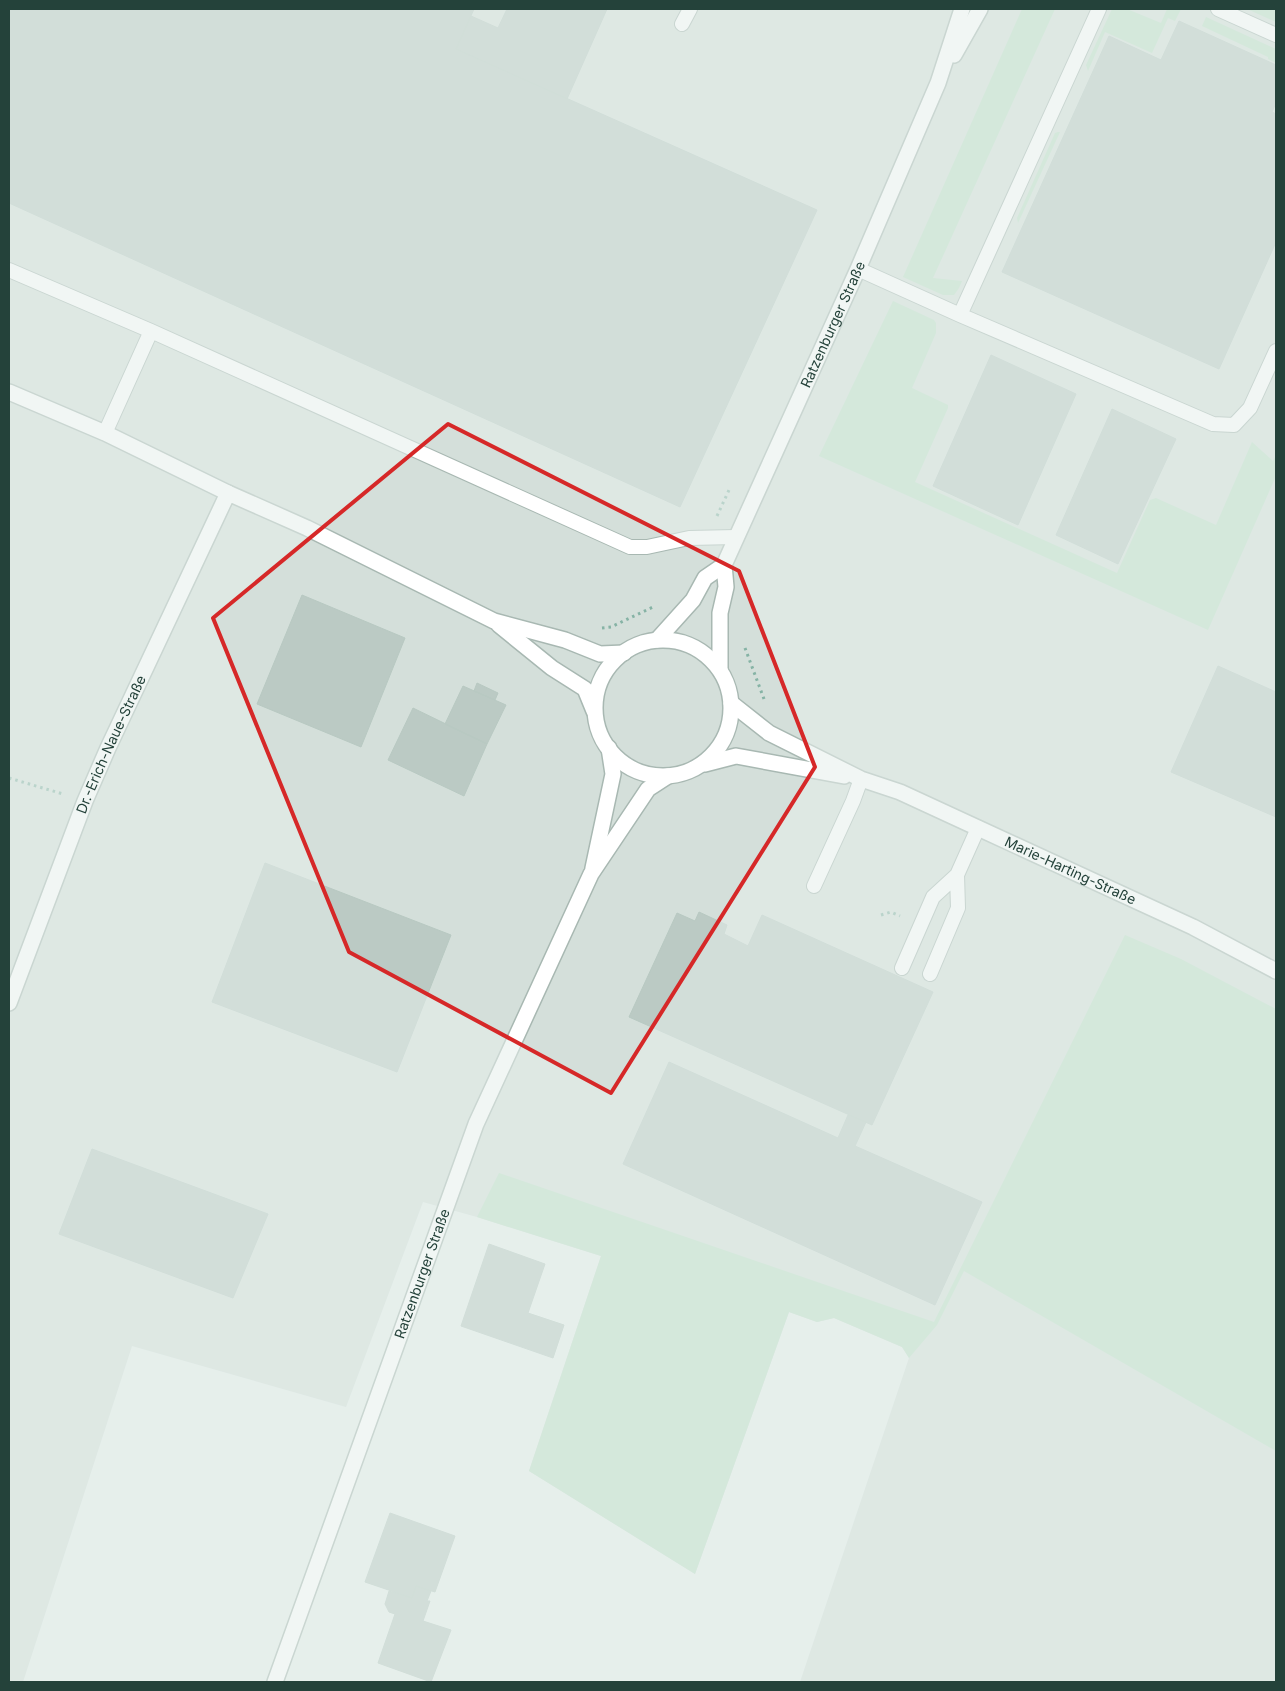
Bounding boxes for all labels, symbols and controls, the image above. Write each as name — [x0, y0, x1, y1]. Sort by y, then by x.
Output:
street label: Ratzenburger Straße — [797, 258, 868, 390]
street label: Dr.-Erich-Naue-Straße — [72, 672, 149, 816]
street label: Marie-Harting-Straße — [1002, 833, 1139, 908]
street label: Ratzenburger Straße — [390, 1206, 453, 1341]

